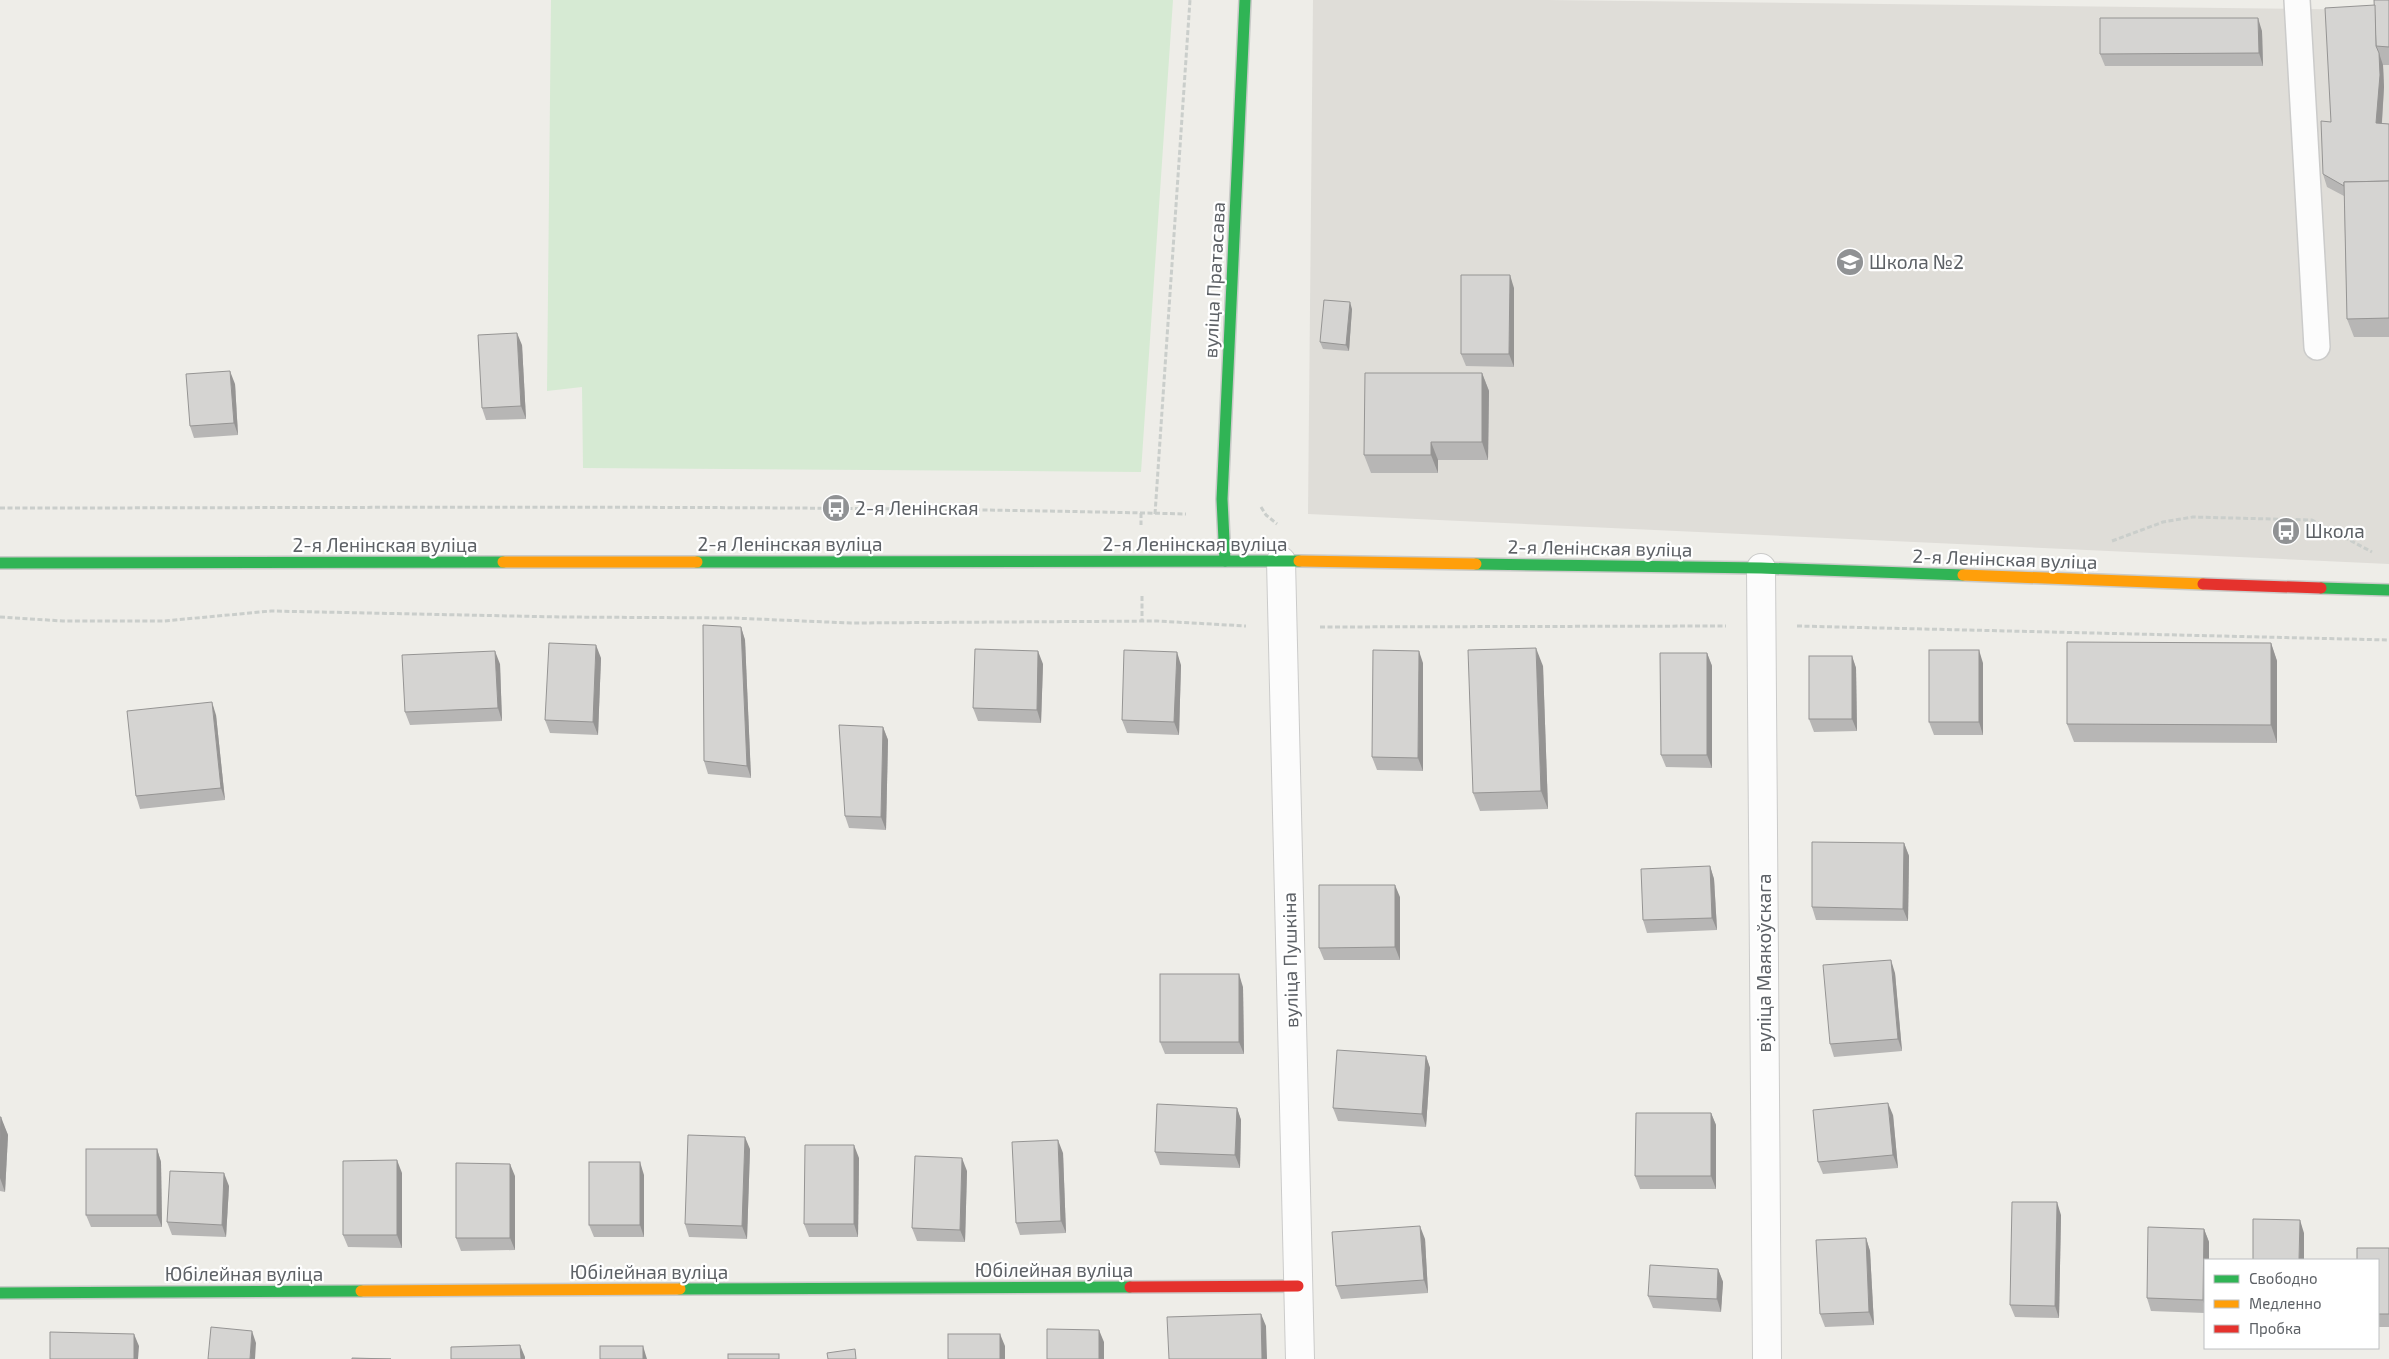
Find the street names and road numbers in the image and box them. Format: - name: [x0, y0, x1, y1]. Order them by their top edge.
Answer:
- street label: вуліца Пратасава: [1198, 201, 1230, 359]
- street label: 2-я Ленінская вуліца: [698, 532, 882, 556]
- street label: 2-я Ленінская вуліца: [1103, 532, 1287, 556]
- street label: 2-я Ленінская вуліца: [293, 533, 477, 557]
- street label: 2-я Ленінская вуліца: [1507, 534, 1693, 562]
- street label: 2-я Ленінская вуліца: [1912, 544, 2098, 574]
- street label: вуліца Маякоўскага: [1752, 874, 1776, 1052]
- street label: вуліца Пушкіна: [1277, 892, 1303, 1028]
- street label: Юбілейная вуліца: [975, 1258, 1133, 1282]
- street label: Юбілейная вуліца: [570, 1260, 728, 1284]
- street label: Юбілейная вуліца: [165, 1262, 323, 1286]

